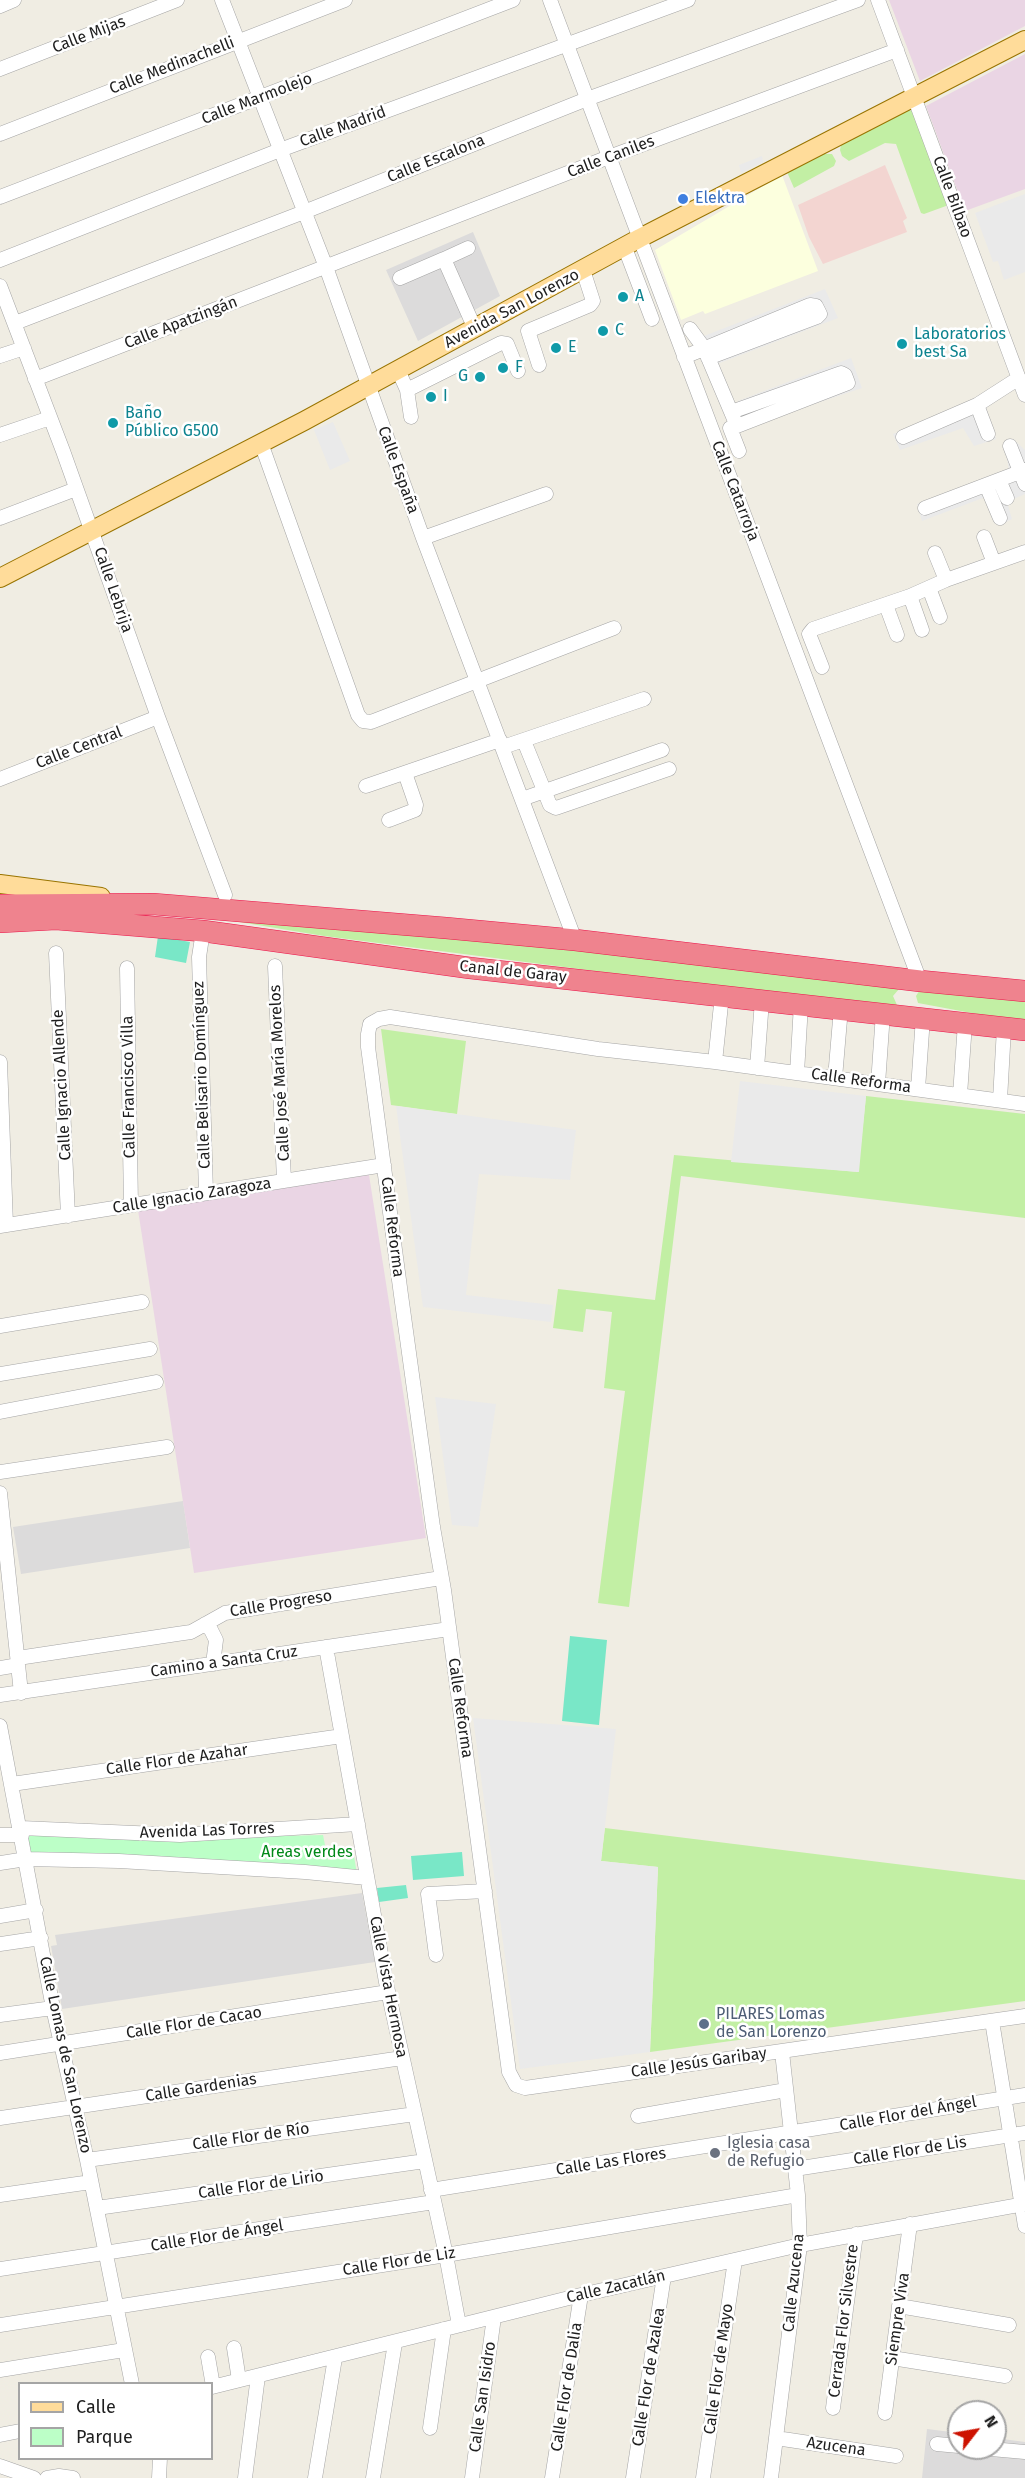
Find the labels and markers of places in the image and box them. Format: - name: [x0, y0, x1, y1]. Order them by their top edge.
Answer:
- place label: Elektra: [695, 189, 745, 209]
- marker: Elektra: [676, 192, 690, 206]
- place label: A: [635, 287, 644, 307]
- marker: A: [616, 290, 630, 304]
- place label: C: [615, 321, 624, 341]
- marker: C: [596, 324, 610, 338]
- place label: Laboratorios best Sa: [914, 325, 1006, 363]
- marker: Laboratorios best Sa: [895, 337, 909, 351]
- place label: E: [568, 338, 577, 358]
- marker: E: [549, 341, 563, 355]
- place label: F: [515, 358, 523, 378]
- marker: F: [496, 361, 510, 375]
- place label: G: [458, 367, 468, 387]
- marker: G: [473, 370, 487, 384]
- place label: I: [443, 387, 448, 407]
- marker: I: [424, 390, 438, 404]
- place label: Baño Público G500: [125, 404, 219, 442]
- marker: Baño Público G500: [106, 416, 120, 430]
- place label: PILARES Lomas de San Lorenzo: [716, 2005, 826, 2043]
- marker: PILARES Lomas de San Lorenzo: [697, 2017, 711, 2031]
- place label: Iglesia casa de Refugio: [727, 2134, 810, 2172]
- marker: Iglesia casa de Refugio: [708, 2146, 722, 2160]

